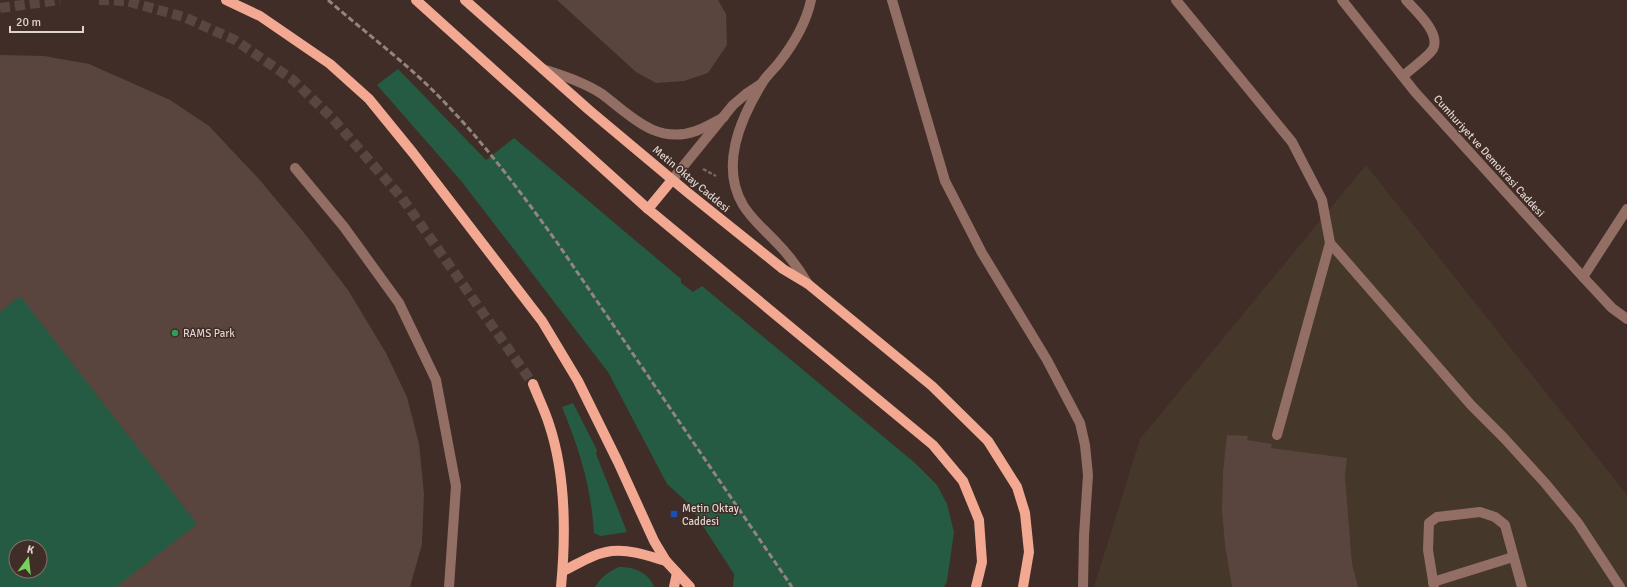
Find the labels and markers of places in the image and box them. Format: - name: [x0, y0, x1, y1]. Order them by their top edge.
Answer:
- place label: RAMS Park: [183, 327, 235, 340]
- marker: RAMS Park: [170, 328, 180, 338]
- place label: Metin Oktay Caddesi: [682, 502, 740, 528]
- marker: Metin Oktay Caddesi: [669, 509, 679, 519]

